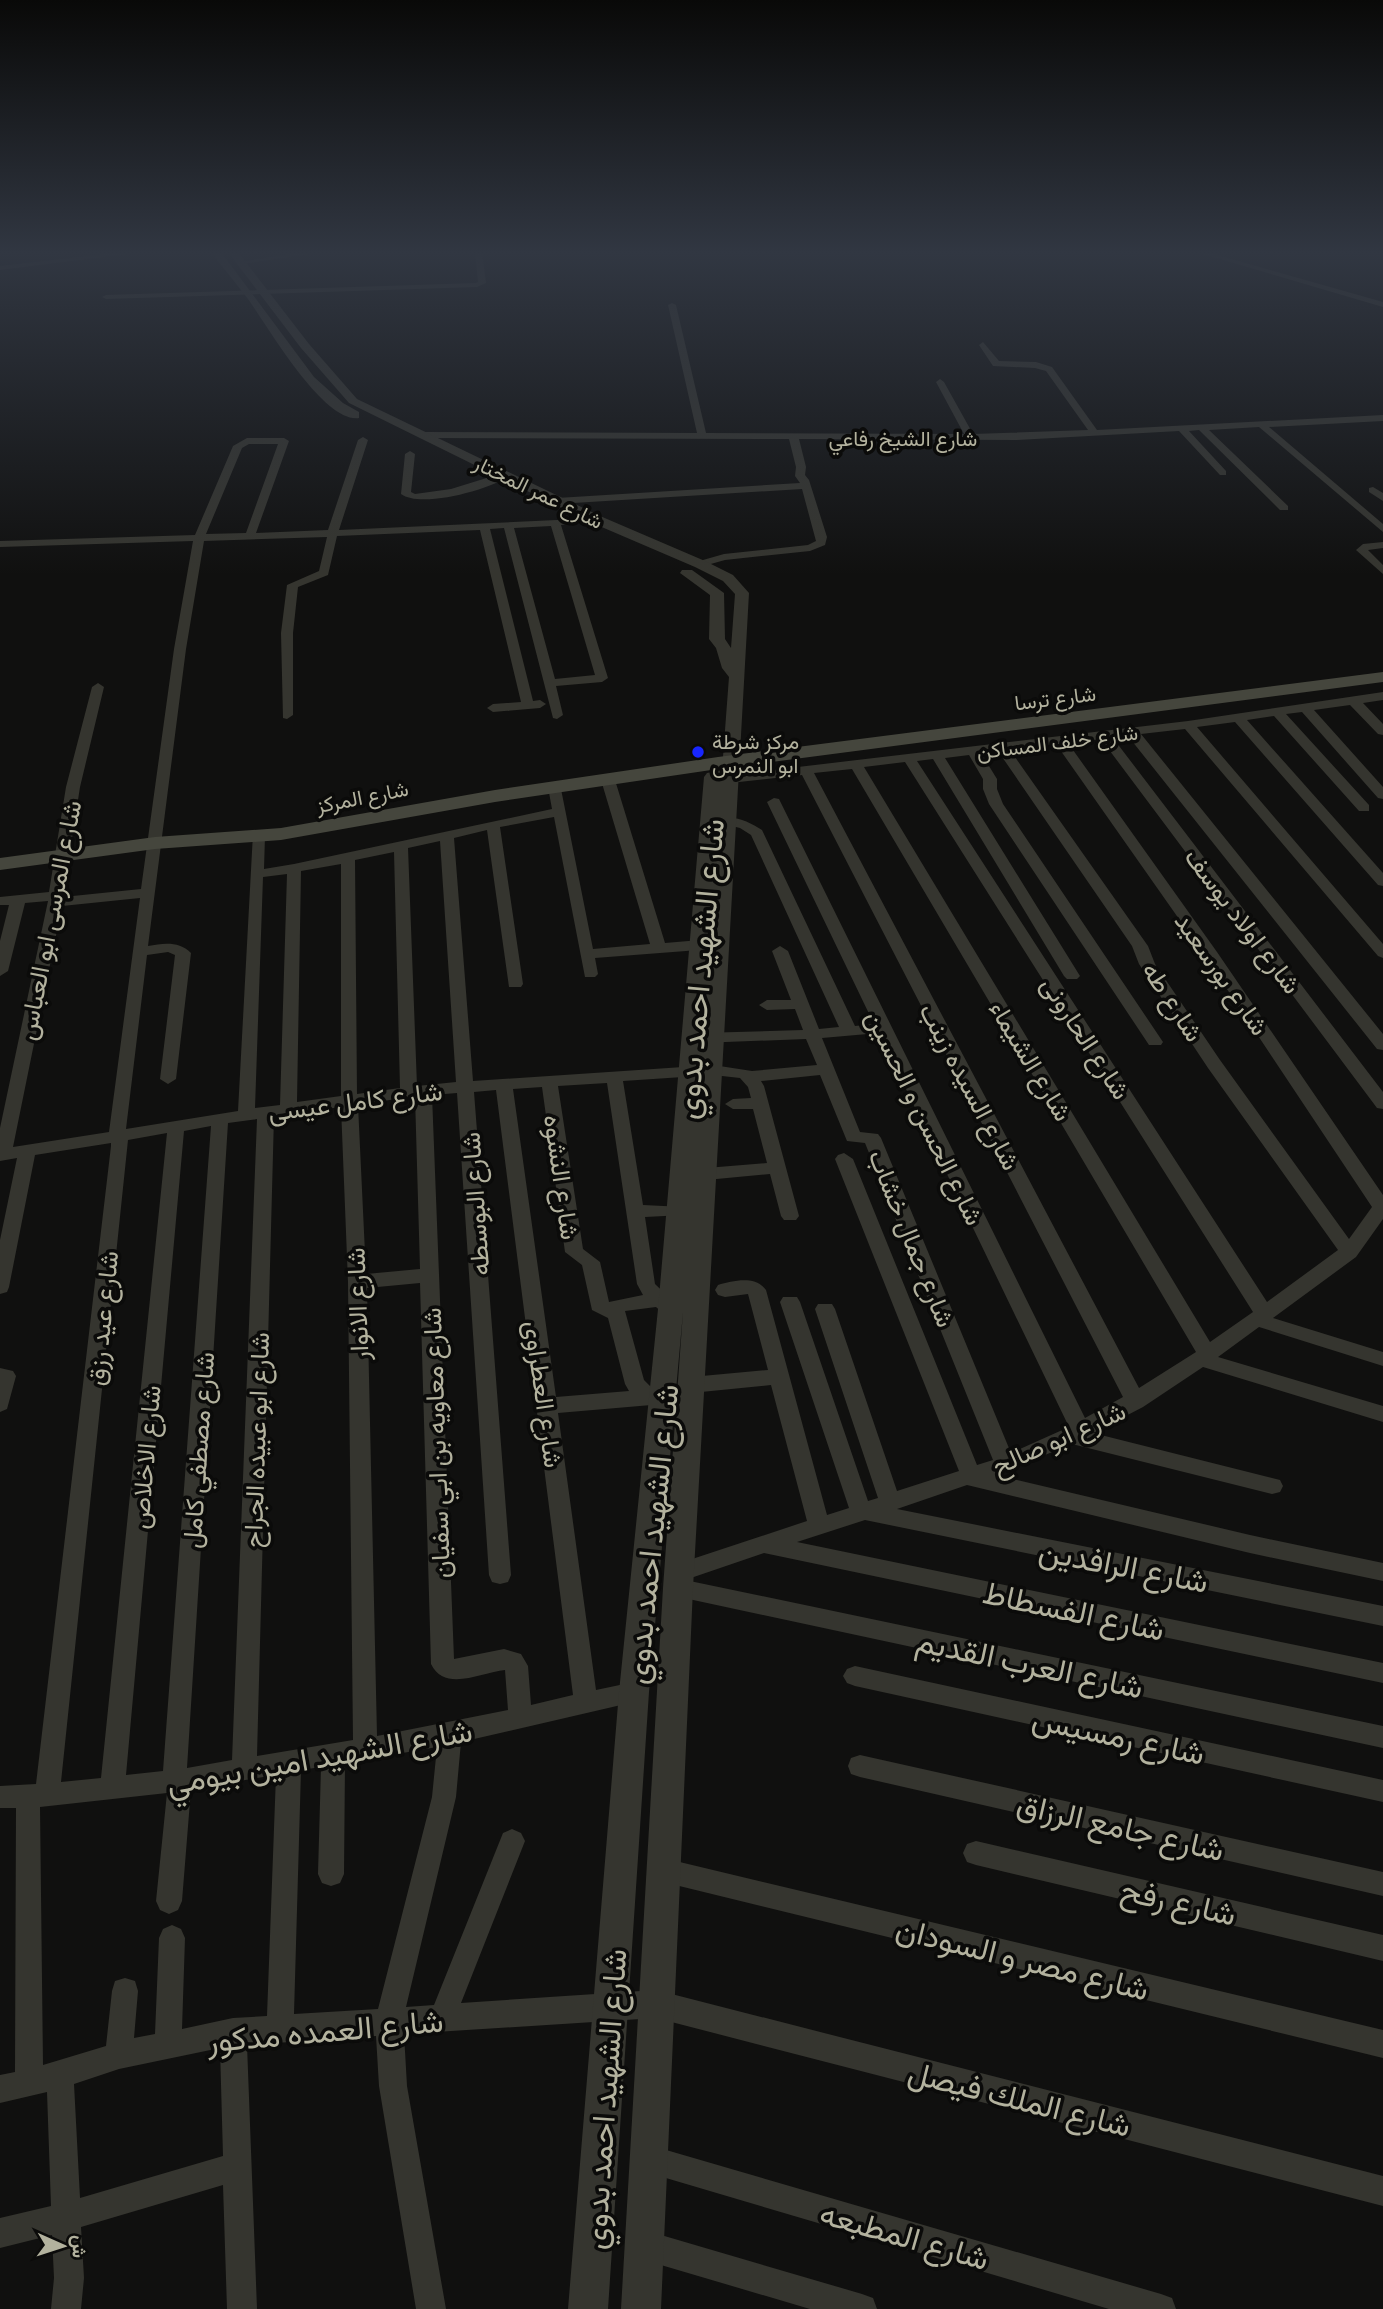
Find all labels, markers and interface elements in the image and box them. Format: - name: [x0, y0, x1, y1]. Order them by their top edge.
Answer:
- street label: شارع الشيخ رفاعي: [829, 425, 977, 456]
- street label: شارع عمر المختار: [468, 448, 608, 536]
- street label: شارع ترسا: [1013, 680, 1098, 717]
- street label: شارع خلف المساكن: [975, 719, 1140, 766]
- place label: مركز شرطة ابو النمرس: [712, 728, 799, 779]
- marker: مركز شرطة ابو النمرس: [690, 744, 706, 760]
- street label: شارع المركز: [313, 775, 411, 820]
- street label: شارع المرسى ابو العباس: [10, 797, 90, 1043]
- street label: شارع الشهيد احمد بدوي: [666, 817, 739, 1122]
- street label: شارع اولاد يوسف: [1176, 841, 1309, 1001]
- street label: شارع بورسعيد: [1166, 906, 1277, 1043]
- street label: شارع طه: [1134, 955, 1211, 1049]
- street label: شارع الحارونى: [1032, 970, 1138, 1107]
- street label: شارع الشيماء: [980, 994, 1080, 1128]
- street label: شارع السيده زينب: [910, 997, 1028, 1177]
- street label: شارع الحسن و الحسين: [857, 1004, 992, 1231]
- street label: شارع كامل عيسى: [266, 1074, 444, 1130]
- street label: شارع النشوه: [535, 1112, 587, 1242]
- street label: شارع البوسطه: [454, 1131, 498, 1277]
- street label: شارع جمال خشاب: [860, 1145, 963, 1333]
- street label: شارع الانوار: [339, 1247, 377, 1362]
- street label: شارع عيد رزق: [79, 1249, 127, 1387]
- street label: شارع معاويه بن ابي سفيان: [415, 1307, 462, 1579]
- street label: شارع العطراوى: [515, 1318, 571, 1470]
- street label: شارع ابو عبيده الجراح: [236, 1332, 278, 1549]
- street label: شارع مصطفي كامل: [175, 1351, 226, 1550]
- street label: شارع الشهيد احمد بدوي: [615, 1382, 694, 1687]
- street label: شارع الاخلاص: [122, 1384, 170, 1531]
- street label: شارع ابو صالح: [986, 1394, 1131, 1484]
- street label: شارع الرافدين: [1035, 1529, 1212, 1604]
- street label: شارع الفسطاط: [979, 1571, 1168, 1652]
- street label: شارع العرب القديم: [912, 1619, 1147, 1710]
- street label: شارع رمسيس: [1028, 1697, 1209, 1776]
- street label: شارع الشهيد امين بيومي: [163, 1709, 476, 1809]
- street label: شارع جامع الرزاق: [1013, 1783, 1228, 1872]
- street label: شارع رفح: [1117, 1868, 1240, 1937]
- street label: شارع مصر و السودان: [891, 1907, 1153, 2012]
- street label: شارع الشهيد احمد بدوي: [574, 1947, 641, 2251]
- street label: شارع العمده مدكور: [204, 2000, 445, 2063]
- street label: شارع الملك فيصل: [904, 2051, 1135, 2148]
- street label: شارع المطبعه: [815, 2192, 994, 2281]
- north arrow: [28, 2211, 98, 2281]
- text: ش: [67, 2235, 93, 2259]

